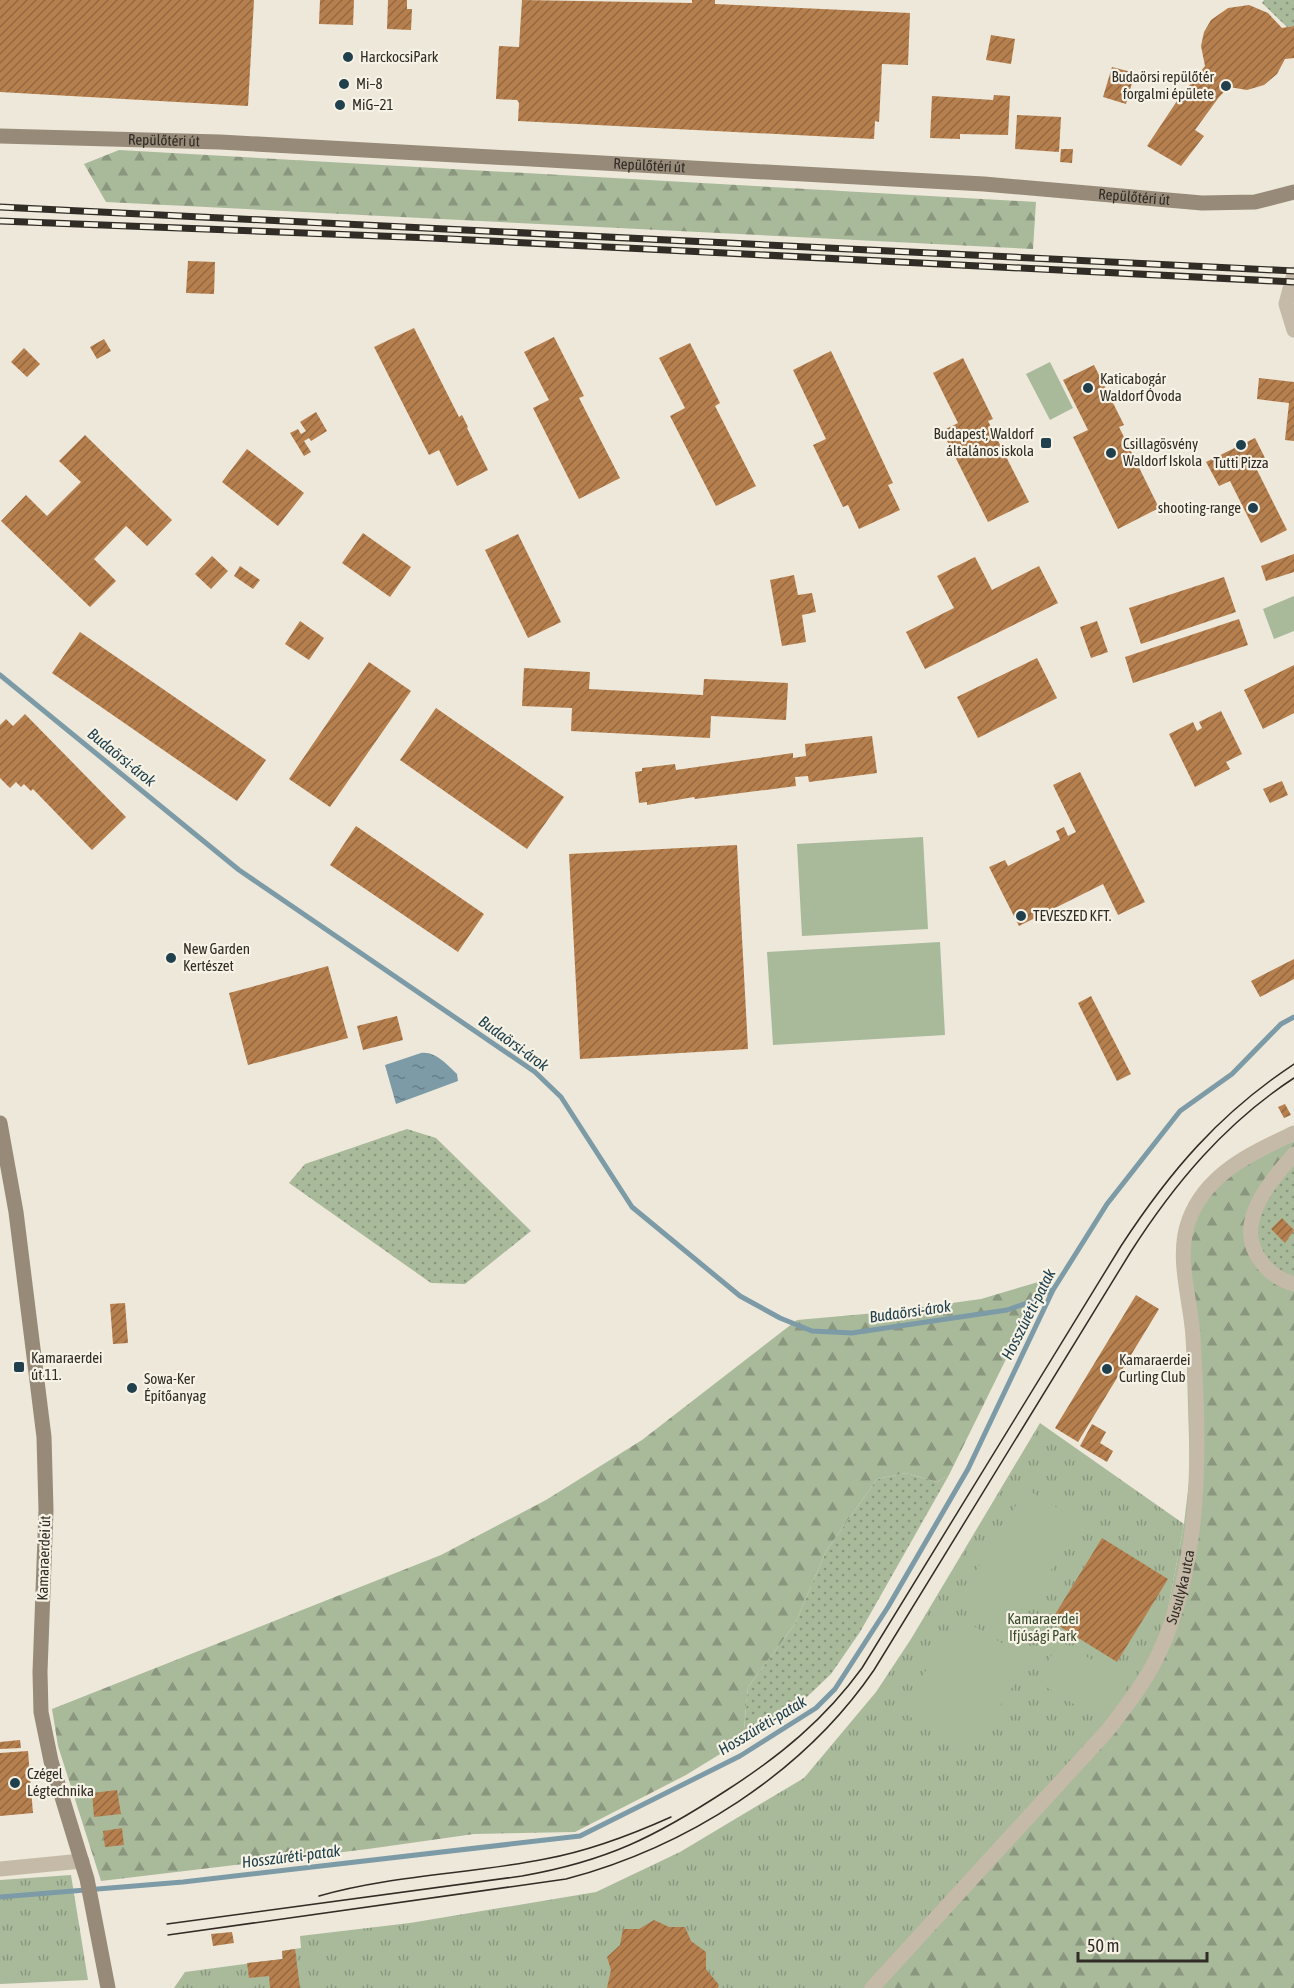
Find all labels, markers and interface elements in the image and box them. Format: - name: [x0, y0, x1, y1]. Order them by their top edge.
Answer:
- place label: HarckocsiPark: [360, 48, 439, 65]
- marker: HarckocsiPark: [341, 50, 355, 64]
- place label: Budaörsi repülőtér forgalmi épülete: [1111, 68, 1215, 102]
- place label: Mi–8: [356, 75, 383, 92]
- marker: Mi–8: [337, 77, 351, 91]
- marker: Budaörsi repülőtér forgalmi épülete: [1219, 79, 1233, 93]
- place label: MiG–21: [352, 96, 394, 113]
- marker: MiG–21: [333, 98, 347, 112]
- street label: Repülőtéri út: [128, 130, 200, 149]
- street label: Repülőtéri út: [613, 155, 686, 176]
- street label: Repülőtéri út: [1098, 185, 1171, 208]
- place label: Katicabogár Waldorf Óvoda: [1100, 370, 1182, 404]
- marker: Katicabogár Waldorf Óvoda: [1081, 381, 1095, 395]
- place label: Budapest, Waldorf általános iskola: [933, 425, 1034, 459]
- place label: Csillagösvény Waldorf Iskola: [1123, 435, 1202, 469]
- marker: Budapest, Waldorf általános iskola: [1039, 436, 1053, 450]
- marker: Tutti Pizza: [1234, 438, 1248, 452]
- marker: Csillagösvény Waldorf Iskola: [1104, 446, 1118, 460]
- place label: Tutti Pizza: [1213, 454, 1269, 471]
- place label: shooting-range: [1158, 499, 1241, 516]
- marker: shooting-range: [1246, 501, 1260, 515]
- water label: Budaörsi-árok: [84, 724, 160, 790]
- place label: TEVESZED KFT.: [1033, 907, 1112, 924]
- marker: TEVESZED KFT.: [1014, 909, 1028, 923]
- place label: New Garden Kertészet: [183, 940, 250, 974]
- marker: New Garden Kertészet: [164, 951, 178, 965]
- water label: Budaörsi-árok: [475, 1012, 553, 1075]
- water label: Hosszúréti-patak: [997, 1265, 1060, 1363]
- water label: Budaörsi-árok: [868, 1296, 953, 1326]
- place label: Kamaraerdei út 11.: [31, 1349, 103, 1383]
- place label: Kamaraerdei Curling Club: [1119, 1351, 1191, 1385]
- marker: Kamaraerdei út 11.: [12, 1360, 26, 1374]
- marker: Kamaraerdei Curling Club: [1100, 1362, 1114, 1376]
- place label: Sowa-Ker Építőanyag: [144, 1370, 206, 1404]
- marker: Sowa-Ker Építőanyag: [125, 1381, 139, 1395]
- street label: Kamaraerdei út: [34, 1515, 53, 1601]
- street label: Susulyka utca: [1163, 1549, 1197, 1626]
- park label: Kamaraerdei Ifjúsági Park: [1007, 1610, 1079, 1644]
- water label: Hosszúréti-patak: [715, 1691, 811, 1759]
- place label: Czégel Légtechnika: [27, 1765, 94, 1799]
- marker: Czégel Légtechnika: [8, 1776, 22, 1790]
- water label: Hosszúréti-patak: [241, 1841, 342, 1872]
- scale bar: [1078, 1925, 1207, 1963]
- text: 50 m: [1087, 1935, 1119, 1956]

